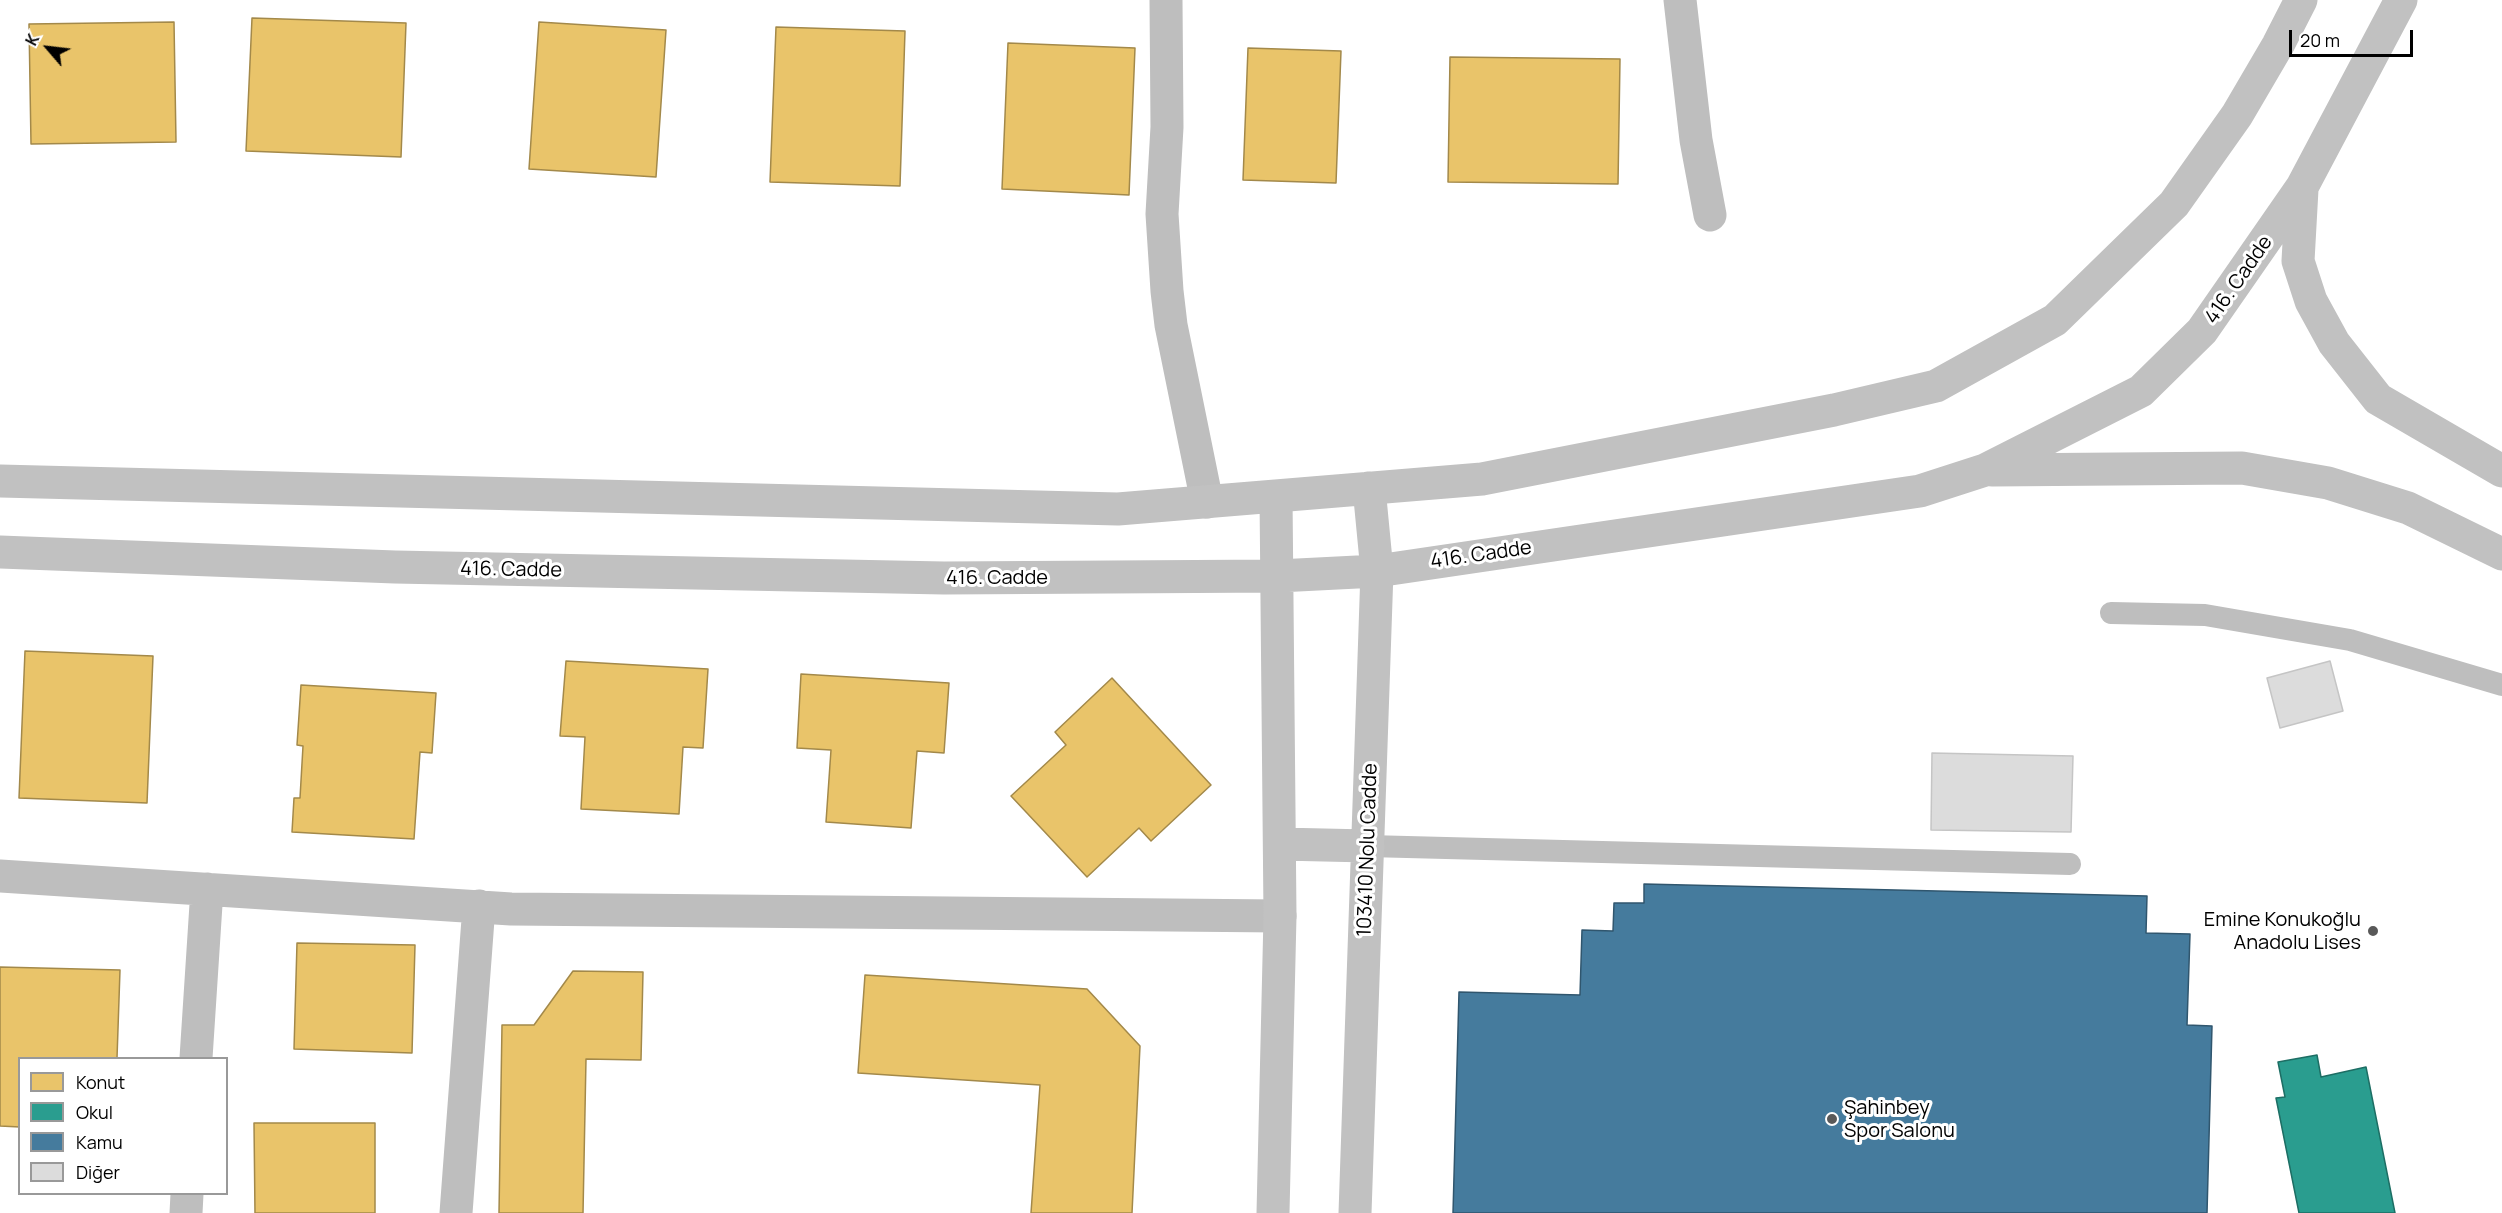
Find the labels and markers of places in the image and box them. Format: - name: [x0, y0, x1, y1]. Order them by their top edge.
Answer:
- place label: Emine Konukoğlu Anadolu Lises: [2204, 908, 2361, 955]
- marker: Emine Konukoğlu Anadolu Lises: [2366, 924, 2380, 938]
- place label: Şahinbey Spor Salonu: [1844, 1096, 1955, 1143]
- marker: Şahinbey Spor Salonu: [1825, 1112, 1839, 1126]

